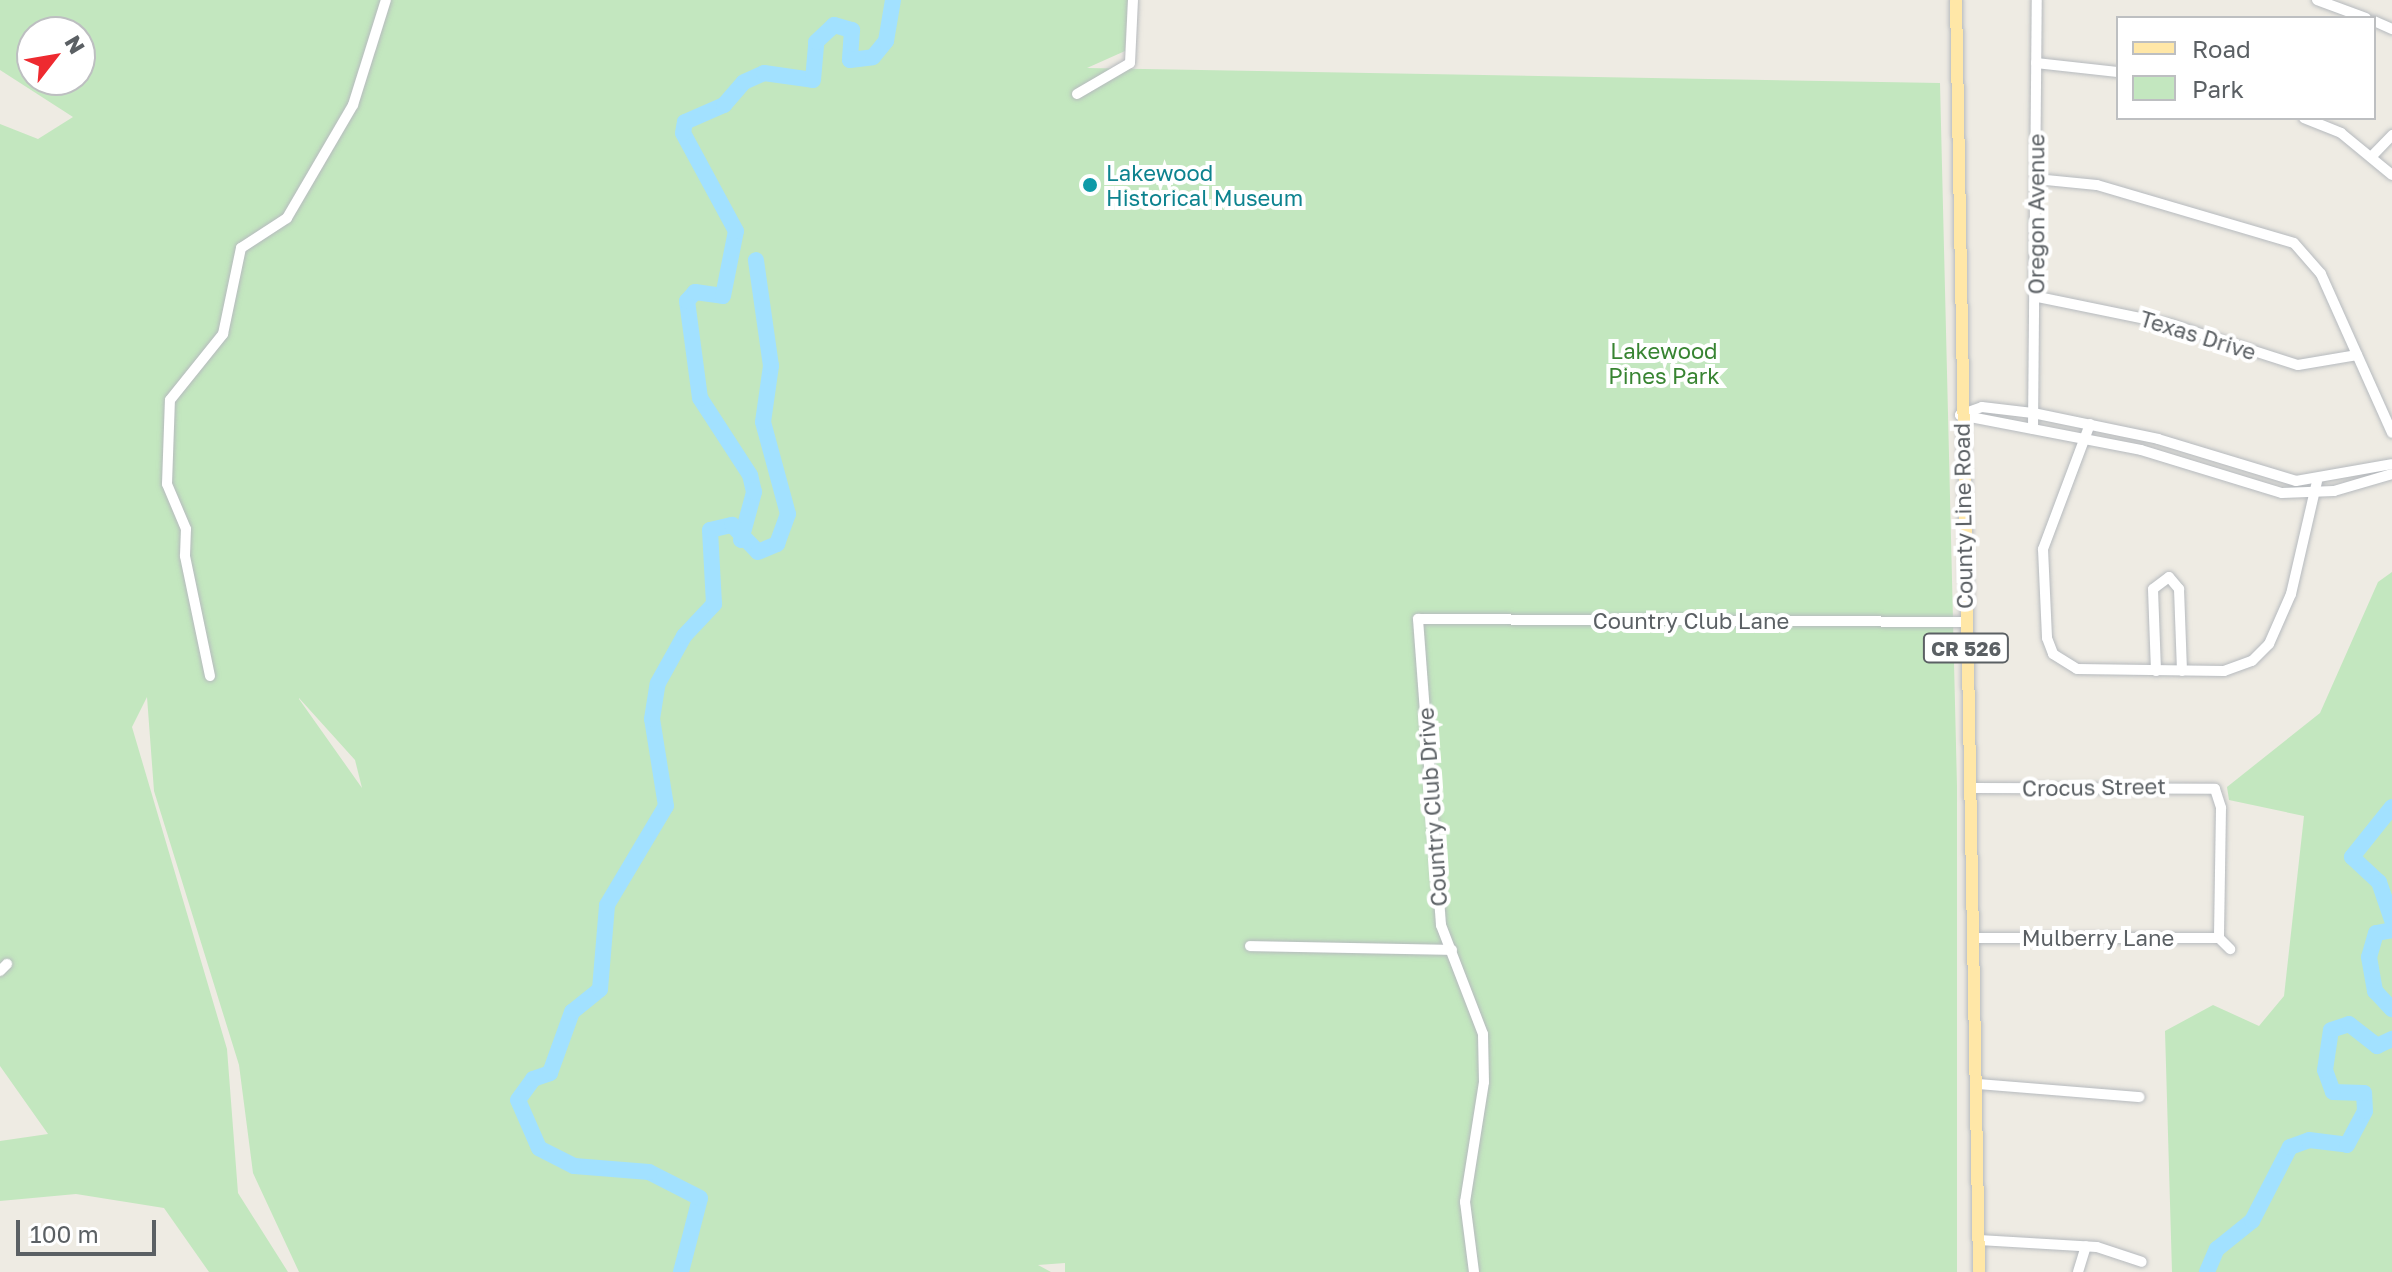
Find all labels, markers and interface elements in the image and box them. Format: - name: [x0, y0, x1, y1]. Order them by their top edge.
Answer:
- north arrow: [16, 16, 96, 96]
- legend: [2116, 16, 2376, 120]
- text: N: [59, 30, 91, 59]
- text: Road: [2192, 34, 2251, 63]
- text: Park: [2192, 74, 2244, 103]
- street label: Oregon Avenue: [2023, 134, 2049, 294]
- place label: Lakewood Historical Museum: [1106, 159, 1303, 210]
- marker: Lakewood Historical Museum: [1081, 176, 1099, 194]
- street label: Texas Drive: [2137, 305, 2259, 365]
- park label: Lakewood Pines Park: [1608, 337, 1720, 388]
- street label: County Line Road: [1948, 423, 1978, 609]
- street label: Country Club Lane: [1593, 608, 1789, 634]
- road number: CR 526: [1922, 632, 2010, 664]
- street label: Country Club Drive: [1412, 707, 1452, 907]
- street label: Crocus Street: [2022, 773, 2166, 801]
- street label: Mulberry Lane: [2022, 925, 2174, 951]
- scale bar: [20, 1204, 160, 1254]
- text: 100 m: [30, 1219, 99, 1248]

